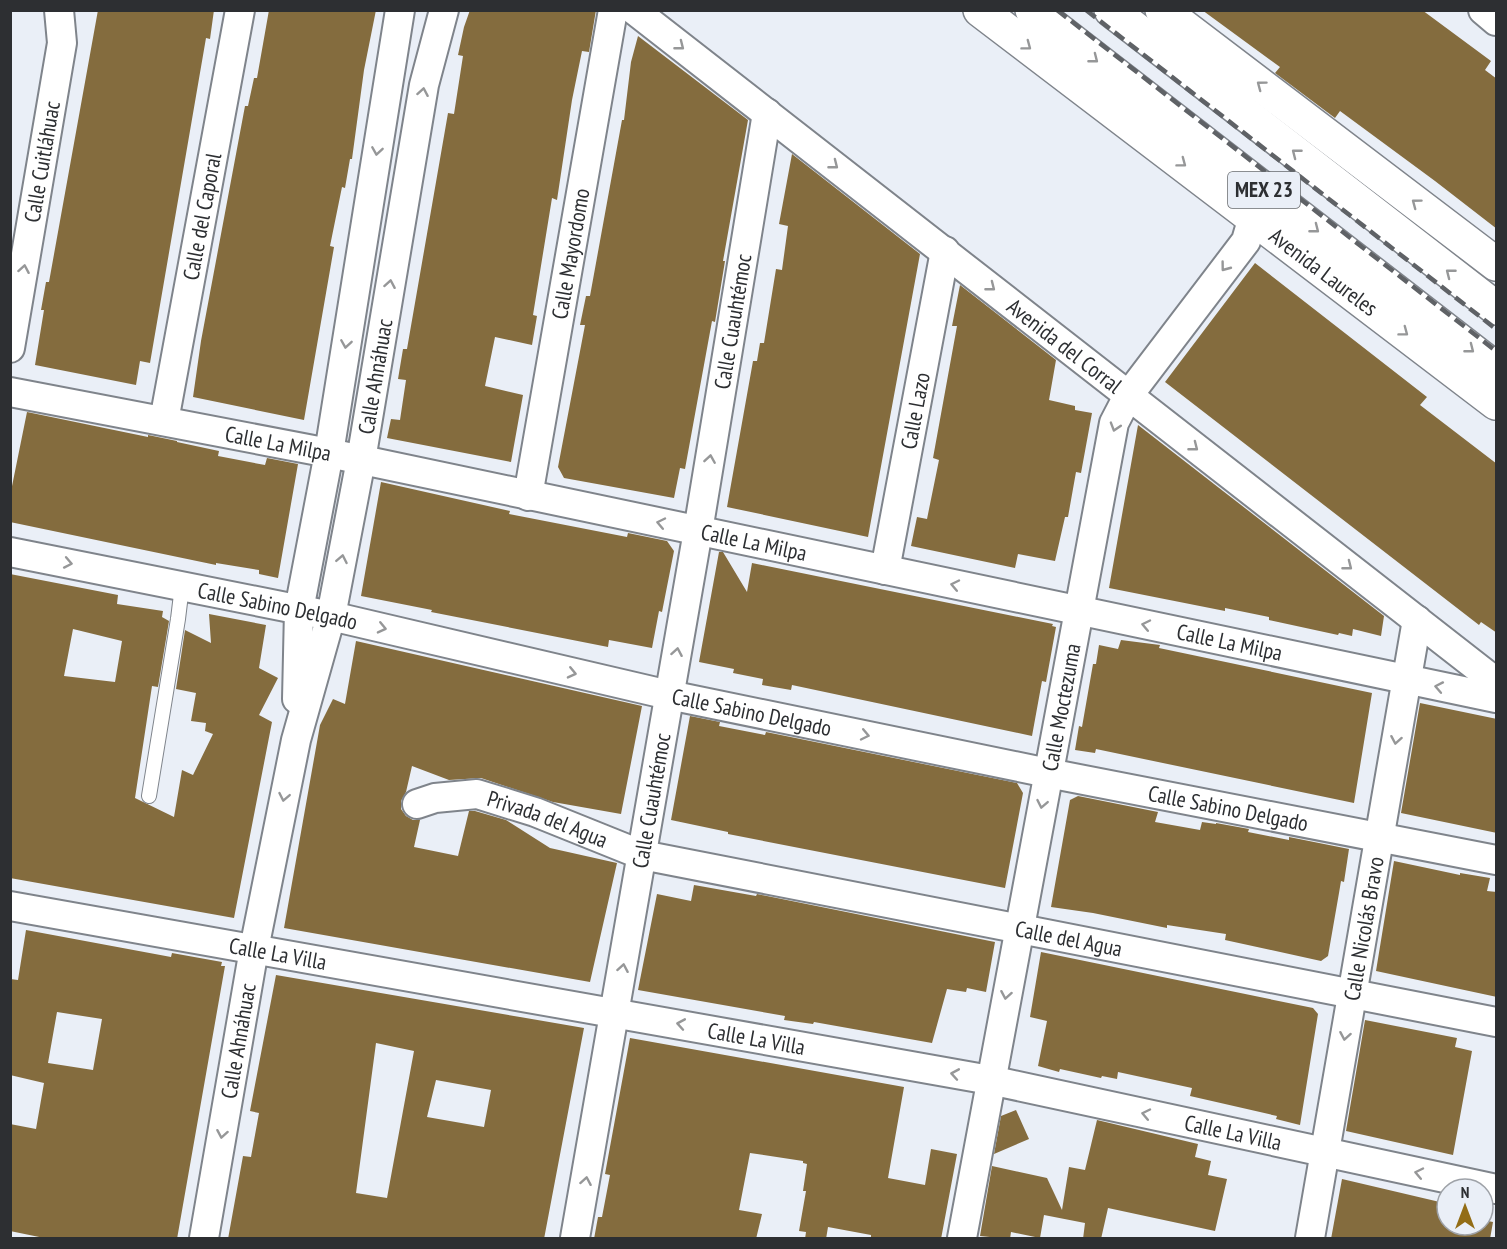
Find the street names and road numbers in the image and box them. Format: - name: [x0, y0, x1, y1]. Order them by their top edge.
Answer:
- street label: Calle Cuitláhuac: [18, 99, 66, 225]
- street label: Calle del Caporal: [176, 150, 227, 282]
- road number: MEX 23: [1228, 172, 1300, 208]
- street label: Calle Mayordomo: [545, 186, 596, 321]
- street label: Avenida Laureles: [1264, 222, 1383, 322]
- street label: Calle Cuauhtémoc: [708, 252, 758, 391]
- street label: Avenida del Corral: [1001, 292, 1128, 400]
- street label: Calle Ahnáhuac: [352, 316, 399, 436]
- street label: Calle Lazo: [894, 370, 936, 451]
- street label: Calle La Milpa: [223, 419, 333, 467]
- street label: Calle La Milpa: [699, 517, 809, 567]
- street label: Calle Sabino Delgado: [195, 576, 360, 636]
- street label: Calle La Milpa: [1174, 617, 1285, 667]
- street label: Calle Moctezuma: [1035, 641, 1087, 773]
- street label: Calle Sabino Delgado: [670, 682, 834, 742]
- street label: Calle Cuauhtémoc: [626, 731, 677, 870]
- street label: Calle Sabino Delgado: [1146, 779, 1311, 837]
- street label: Privada del Agua: [484, 784, 612, 854]
- street label: Calle Nicolás Bravo: [1337, 854, 1390, 1003]
- street label: Calle del Agua: [1013, 914, 1125, 963]
- street label: Calle La Villa: [227, 931, 329, 976]
- street label: Calle Ahnáhuac: [214, 981, 262, 1101]
- street label: Calle La Villa: [705, 1016, 807, 1061]
- street label: Calle La Villa: [1182, 1108, 1284, 1156]

